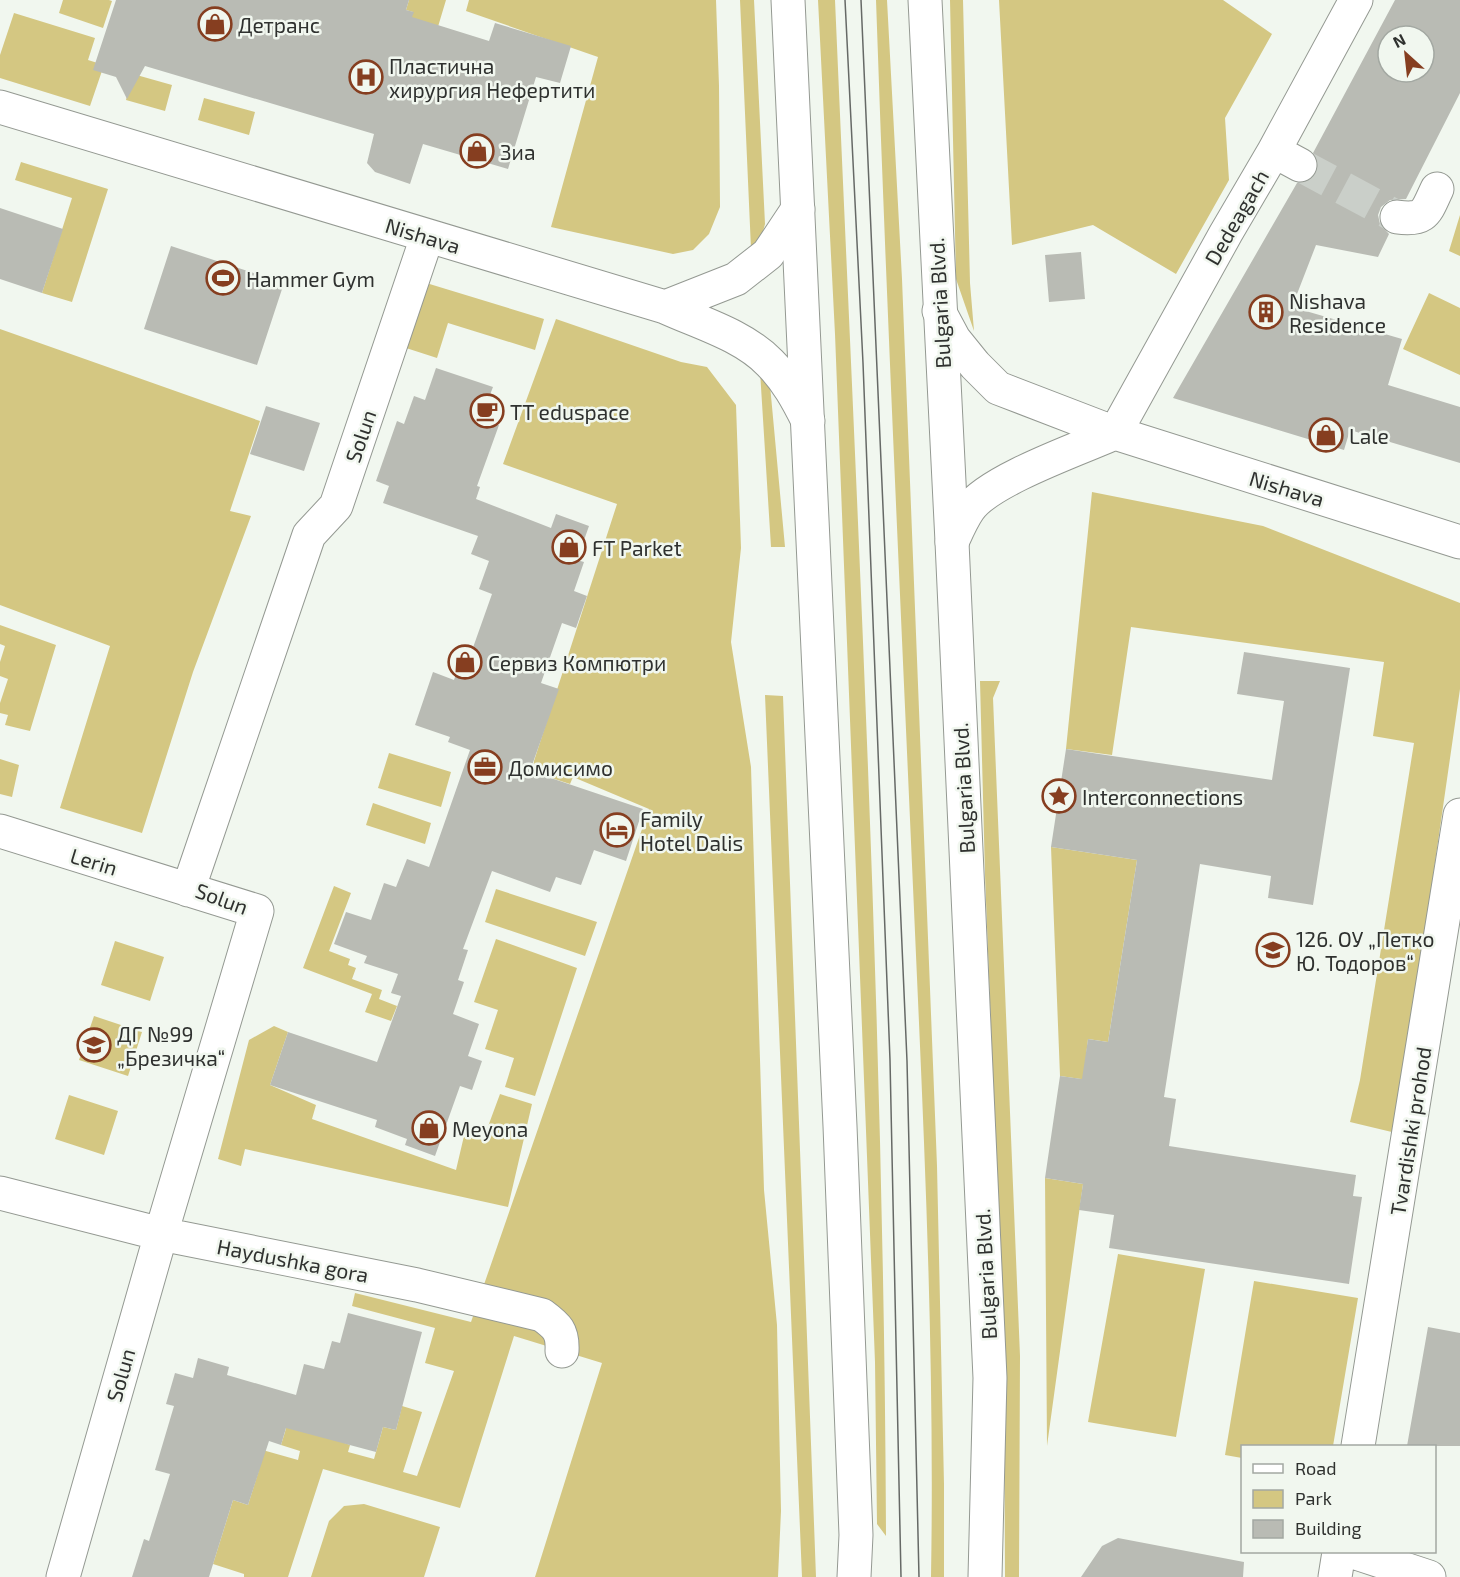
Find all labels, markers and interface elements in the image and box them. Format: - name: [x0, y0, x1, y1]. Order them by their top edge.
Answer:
- shop icon: Детранс: [197, 6, 233, 42]
- place label: Детранс: [238, 12, 320, 37]
- north arrow: [1376, 24, 1436, 84]
- text: N: [1389, 29, 1408, 51]
- place label: Пластична хирургия Нефертити: [389, 53, 595, 103]
- hospital icon: Пластична хирургия Нефертити: [348, 59, 384, 95]
- shop icon: Зиа: [459, 133, 495, 169]
- place label: Зиа: [500, 139, 535, 164]
- street label: Dedeagach: [1199, 165, 1273, 269]
- street label: Nishava: [383, 212, 463, 258]
- street label: Bulgaria Blvd.: [923, 237, 955, 369]
- sports icon: Hammer Gym: [205, 260, 241, 296]
- place label: Hammer Gym: [246, 266, 375, 291]
- place label: Nishava Residence: [1289, 288, 1386, 337]
- building icon: Nishava Residence: [1248, 294, 1284, 330]
- cafe icon: TT eduspace: [469, 393, 505, 429]
- place label: TT eduspace: [510, 399, 630, 424]
- street label: Solun: [339, 406, 381, 466]
- shop icon: Lale: [1308, 417, 1344, 453]
- place label: Lale: [1349, 423, 1389, 448]
- street label: Nishava: [1247, 465, 1327, 511]
- shop icon: FT Parket: [551, 529, 587, 565]
- place label: FT Parket: [592, 535, 682, 560]
- shop icon: Сервиз Компютри: [447, 644, 483, 680]
- place label: Сервиз Компютри: [488, 650, 666, 675]
- street label: Bulgaria Blvd.: [947, 722, 979, 854]
- office icon: Домисимо: [467, 749, 503, 785]
- place label: Домисимо: [508, 755, 613, 780]
- place icon: Interconnections: [1041, 778, 1077, 814]
- place label: Interconnections: [1082, 784, 1243, 809]
- place label: Family Hotel Dalis: [640, 806, 743, 855]
- hotel icon: Family Hotel Dalis: [599, 812, 635, 848]
- street label: Lerin: [67, 842, 121, 880]
- street label: Solun: [192, 877, 252, 919]
- place label: 126. ОУ „Петко Ю. Тодоров“: [1296, 926, 1435, 975]
- school or university icon: 126. ОУ „Петко Ю. Тодоров“: [1255, 932, 1291, 968]
- place label: ДГ №99 „Брезичка“: [117, 1021, 225, 1070]
- school or university icon: ДГ №99 „Брезичка“: [76, 1027, 112, 1063]
- street label: Tvardishki prohod: [1384, 1045, 1436, 1217]
- shop icon: Meyona: [411, 1110, 447, 1146]
- place label: Meyona: [452, 1116, 528, 1141]
- street label: Bulgaria Blvd.: [969, 1208, 1001, 1340]
- street label: Haydushka gora: [215, 1233, 371, 1287]
- street label: Solun: [101, 1346, 139, 1404]
- legend: [1241, 1445, 1436, 1553]
- text: Road: [1295, 1457, 1336, 1479]
- text: Park: [1295, 1487, 1332, 1509]
- text: Building: [1295, 1517, 1362, 1539]

